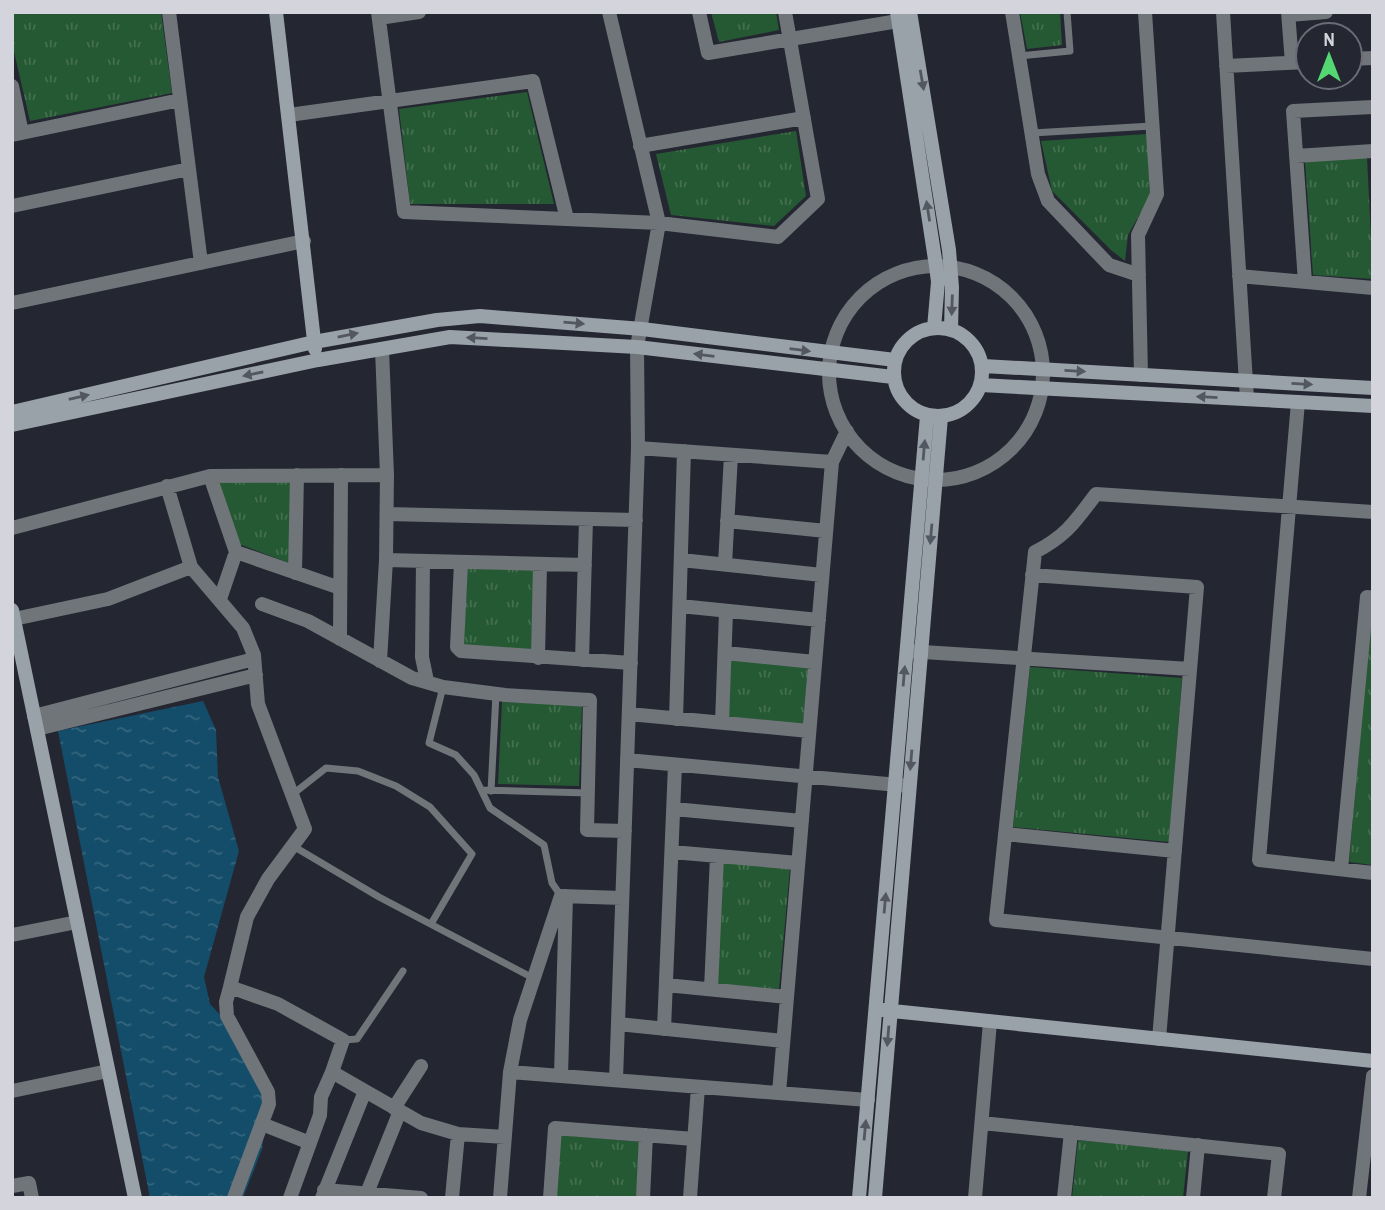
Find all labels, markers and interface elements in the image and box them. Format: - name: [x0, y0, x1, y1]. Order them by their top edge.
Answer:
- north arrow: [1294, 21, 1364, 91]
- text: N: [1323, 26, 1335, 52]
- one-way arrow: [917, 69, 928, 91]
- one-way arrow: [922, 200, 933, 222]
- one-way arrow: [946, 294, 957, 316]
- one-way arrow: [563, 318, 585, 329]
- one-way arrow: [337, 330, 359, 341]
- one-way arrow: [466, 333, 488, 344]
- one-way arrow: [789, 344, 811, 355]
- one-way arrow: [693, 349, 715, 360]
- one-way arrow: [1064, 366, 1086, 377]
- one-way arrow: [242, 369, 264, 380]
- one-way arrow: [1292, 379, 1314, 390]
- one-way arrow: [68, 391, 90, 402]
- one-way arrow: [1196, 392, 1218, 403]
- one-way arrow: [919, 439, 930, 461]
- one-way arrow: [925, 523, 936, 545]
- one-way arrow: [899, 665, 910, 687]
- one-way arrow: [905, 750, 916, 772]
- one-way arrow: [880, 892, 891, 914]
- one-way arrow: [882, 1025, 893, 1047]
- one-way arrow: [860, 1119, 871, 1141]

